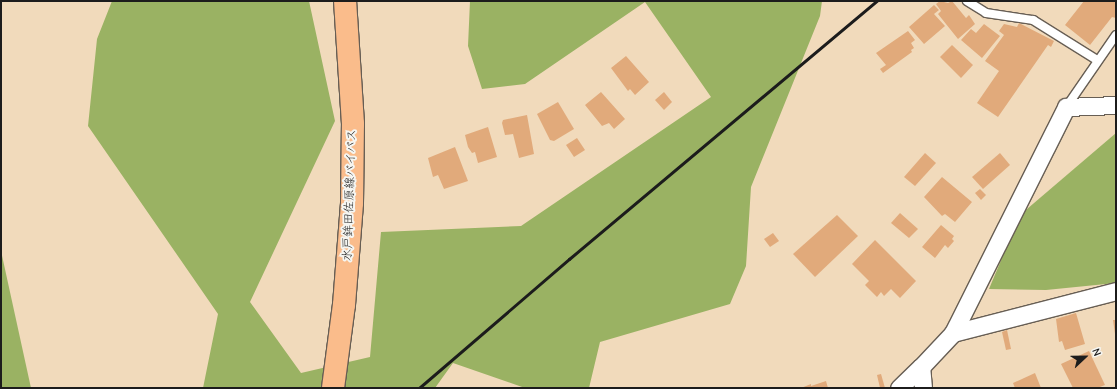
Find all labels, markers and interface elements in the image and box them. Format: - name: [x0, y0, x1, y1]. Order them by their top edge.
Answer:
- street label: 水戸鉾田佐原線バイパス: [341, 129, 359, 261]
- north arrow: [1065, 337, 1105, 377]
- text: N: [1089, 347, 1104, 358]

